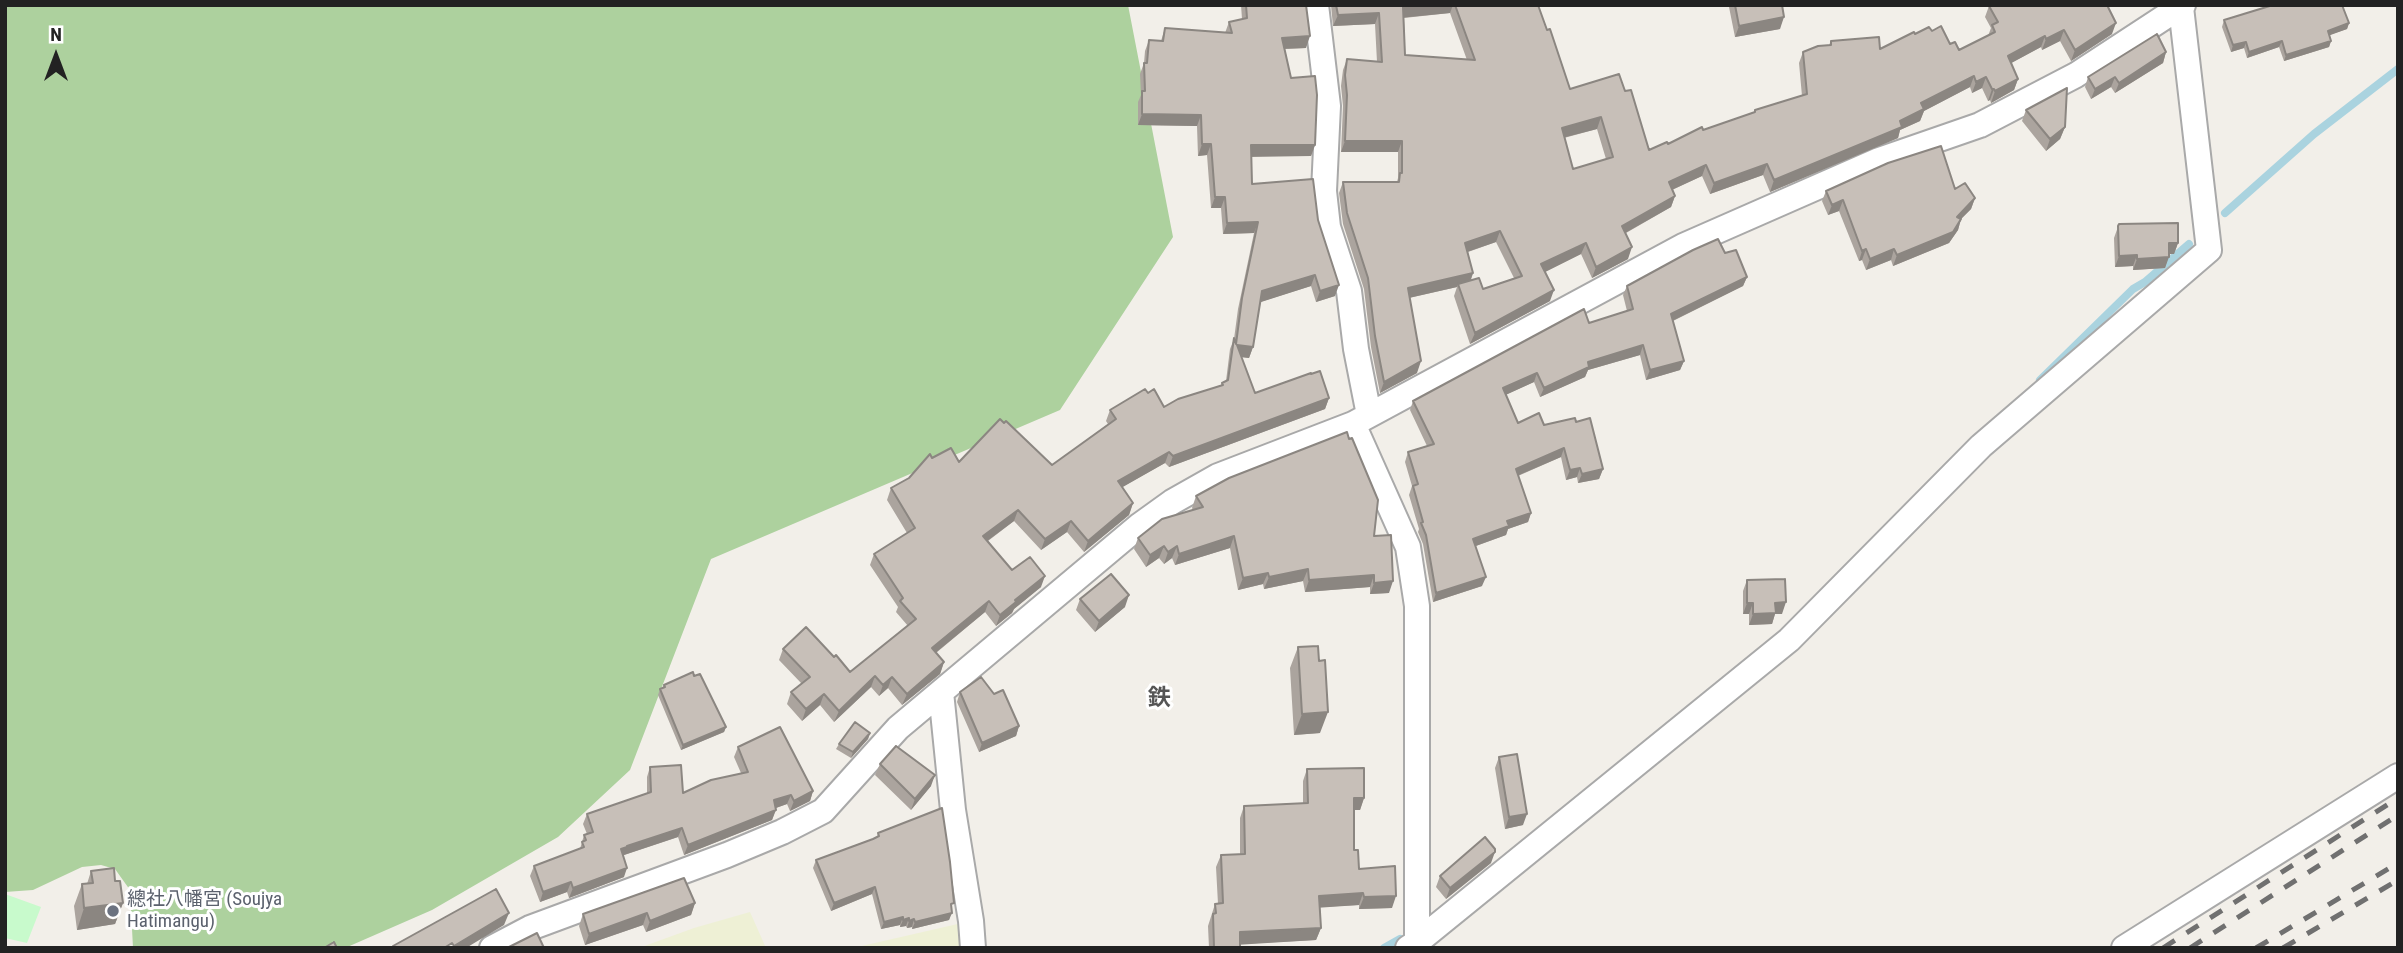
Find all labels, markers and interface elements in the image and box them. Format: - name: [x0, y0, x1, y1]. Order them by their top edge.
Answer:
- north arrow: [21, 21, 91, 91]
- text: N: [50, 23, 62, 46]
- district label: 鉄: [1148, 685, 1170, 713]
- place label: 總社八幡宮 (Soujya Hatimangu): [127, 889, 282, 933]
- marker: 總社八幡宮 (Soujya Hatimangu): [105, 903, 121, 919]

